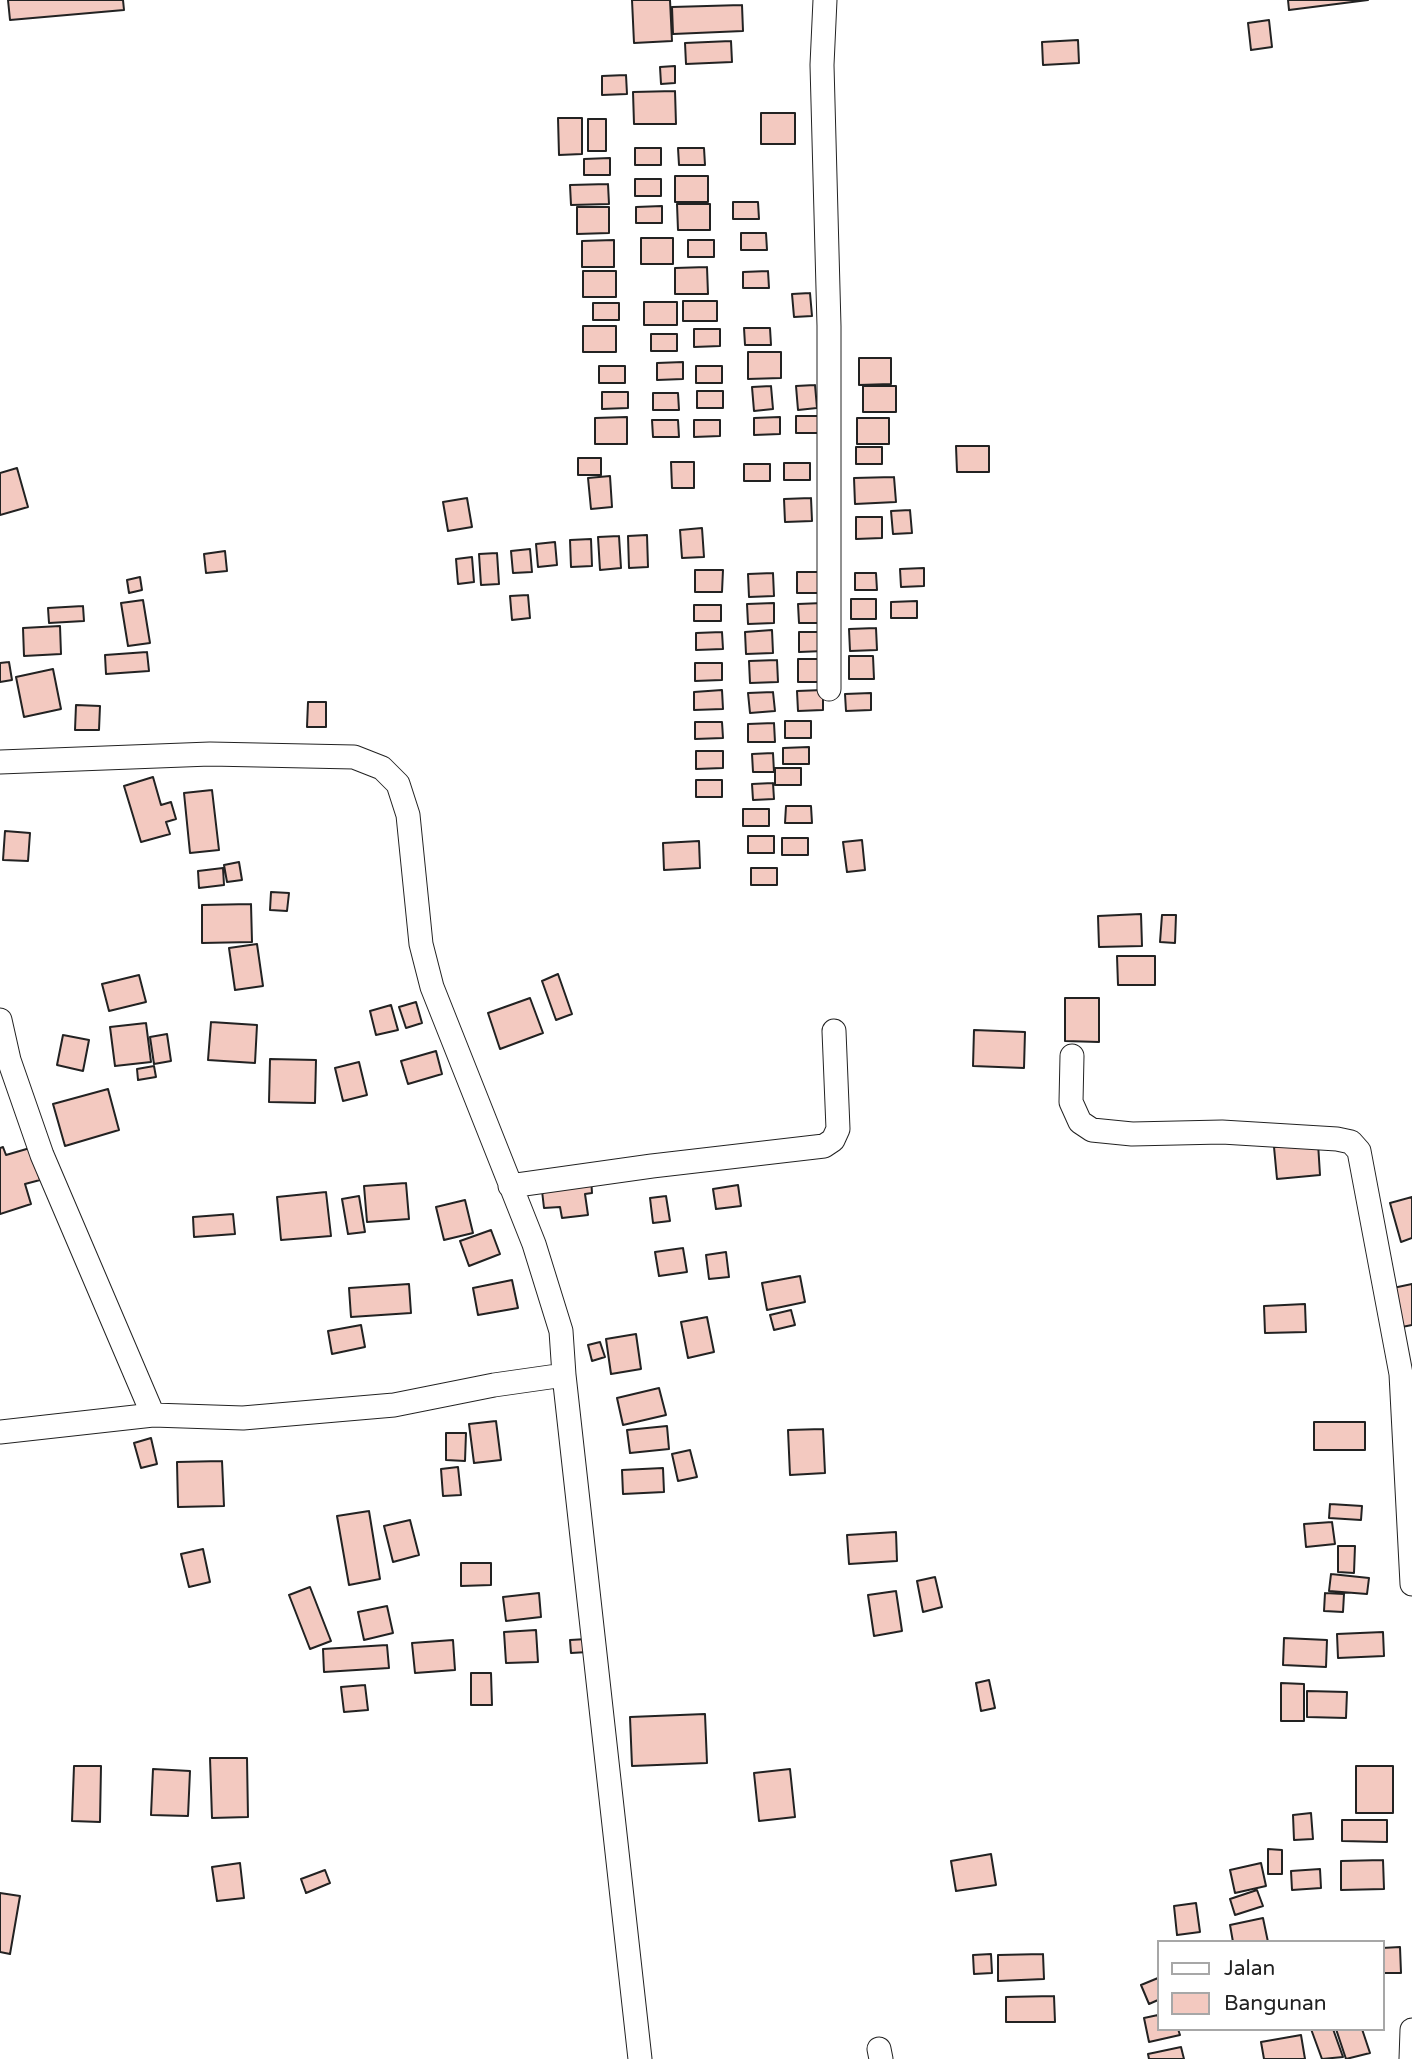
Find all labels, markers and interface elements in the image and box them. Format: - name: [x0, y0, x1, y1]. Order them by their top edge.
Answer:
- legend: [1156, 1940, 1384, 2031]
- text: Jalan: [1224, 1956, 1275, 1981]
- text: Bangunan: [1224, 1991, 1327, 2016]

